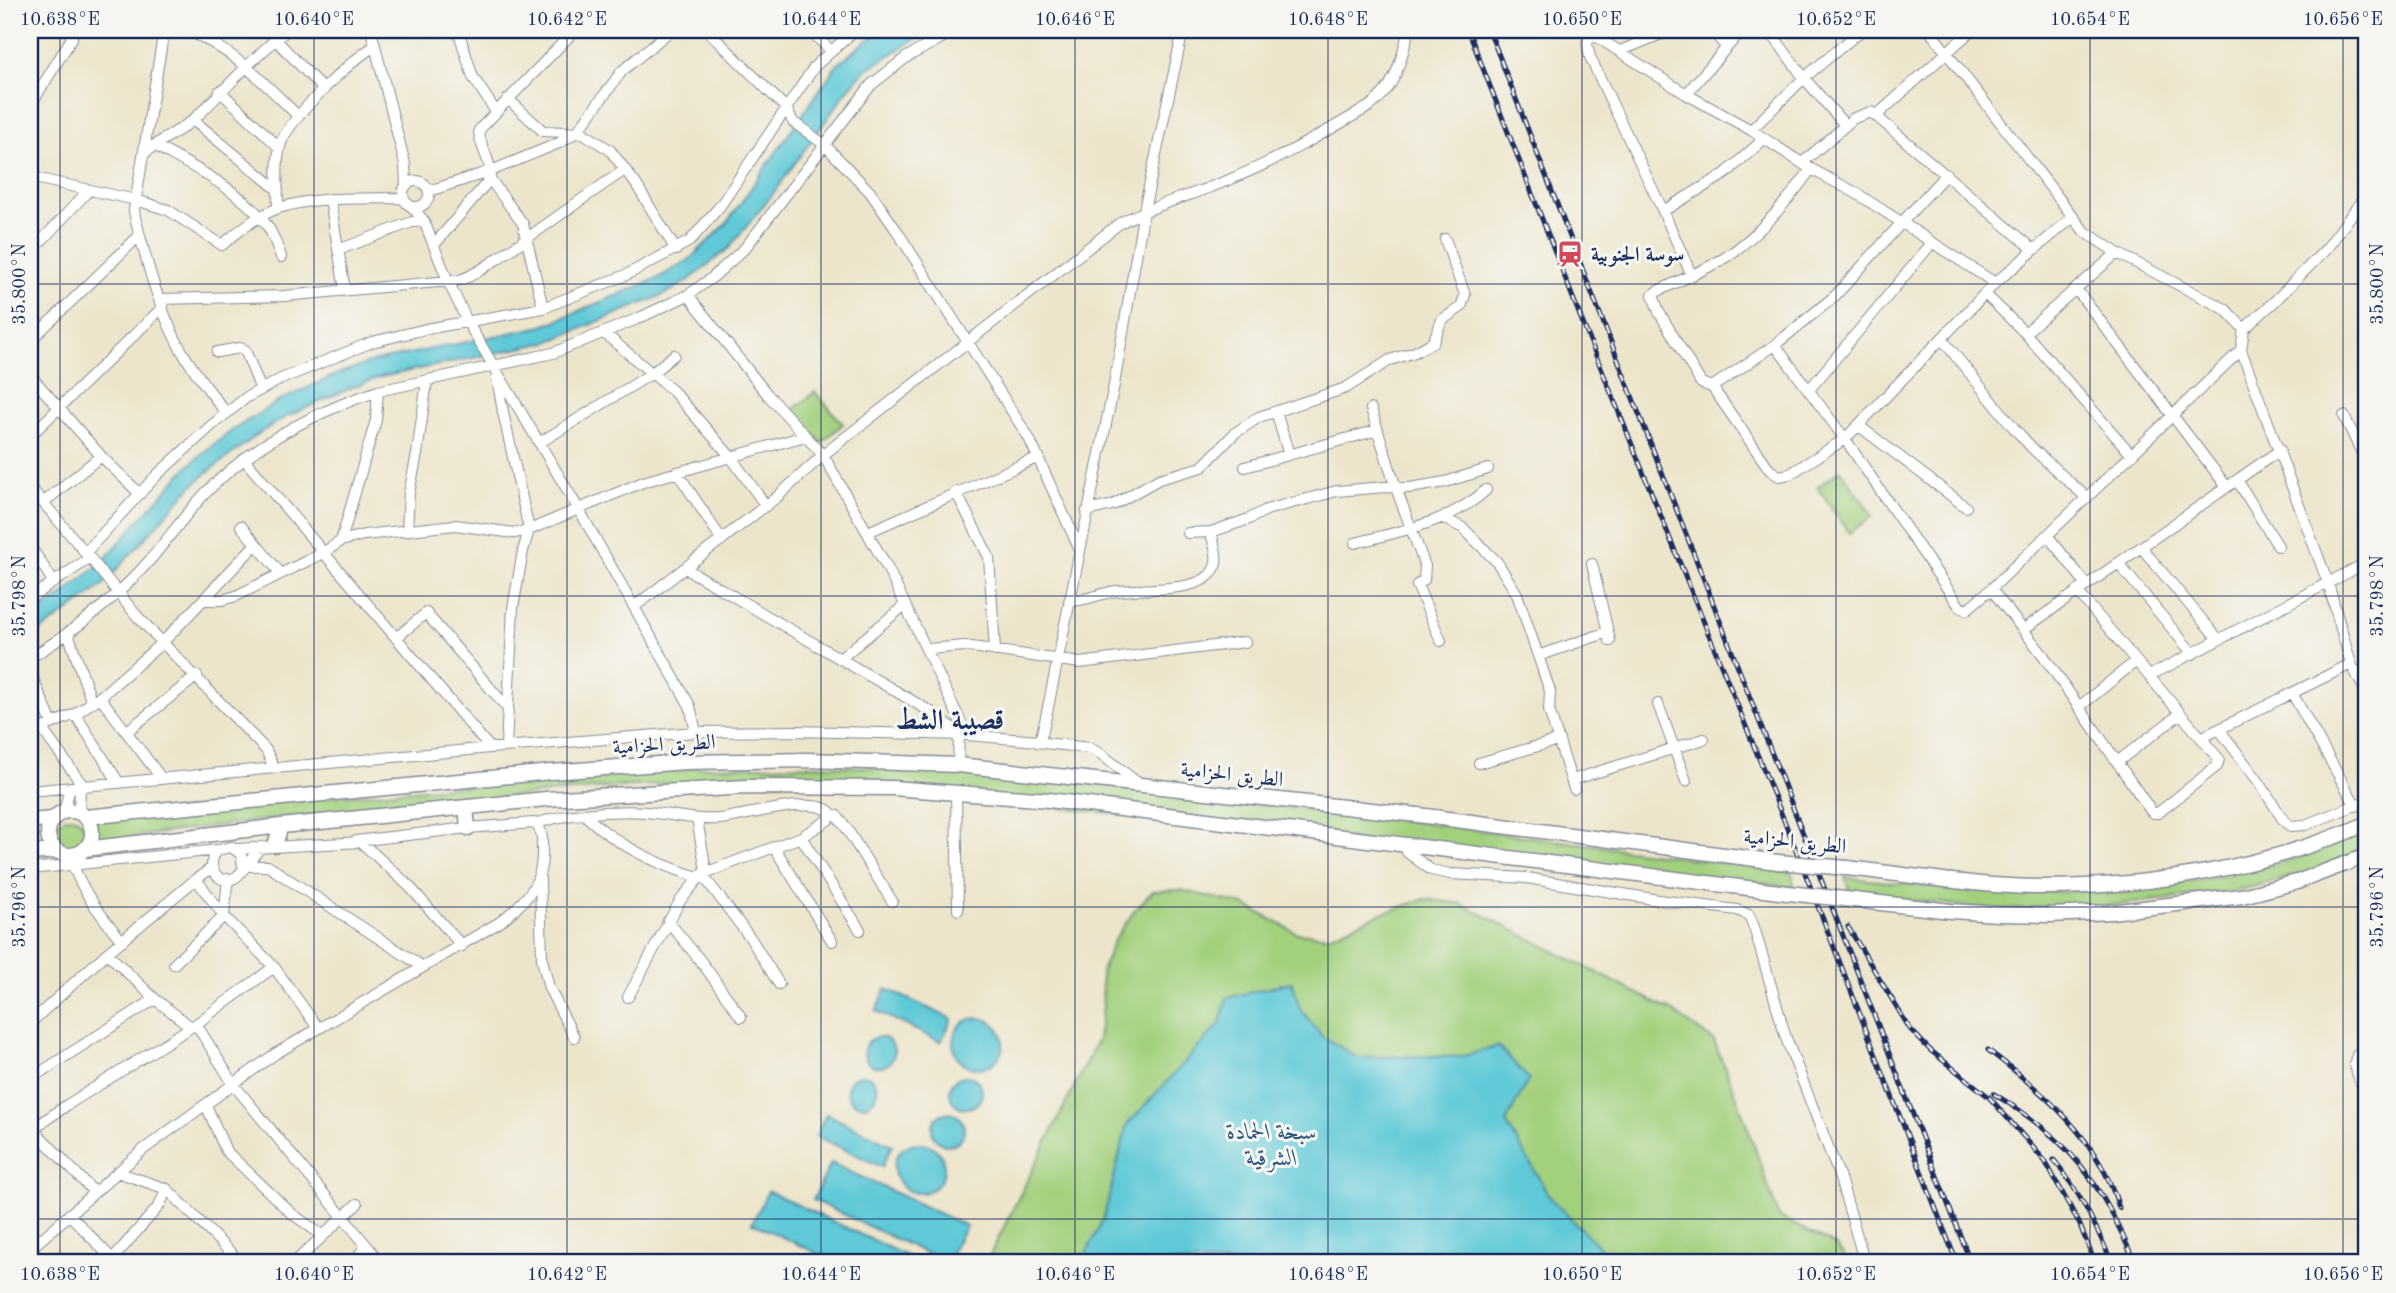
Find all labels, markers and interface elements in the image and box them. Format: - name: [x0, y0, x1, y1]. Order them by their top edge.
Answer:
- text: 10.638°E: [20, 11, 100, 29]
- text: 10.640°E: [274, 11, 354, 29]
- text: 10.642°E: [527, 11, 607, 29]
- text: 10.644°E: [781, 11, 861, 29]
- text: 10.646°E: [1035, 11, 1115, 29]
- text: 10.648°E: [1288, 11, 1368, 29]
- text: 10.650°E: [1542, 11, 1622, 29]
- text: 10.652°E: [1796, 11, 1876, 29]
- text: 10.654°E: [2050, 11, 2130, 29]
- text: 10.656°E: [2303, 11, 2383, 29]
- station icon: سوسة الجنوبية: [1555, 239, 1585, 269]
- text: 35.800°N: [11, 243, 29, 325]
- text: 35.800°N: [2369, 243, 2387, 325]
- place label: سوسة الجنوبية: [1591, 245, 1685, 267]
- text: 35.798°N: [11, 555, 29, 637]
- text: 35.798°N: [2369, 555, 2387, 637]
- district label: قصيبة الشط: [896, 705, 1004, 736]
- street label: الطريق الحزامية: [612, 732, 716, 760]
- street label: الطريق الحزامية: [1179, 760, 1284, 792]
- street label: الطريق الحزامية: [1742, 827, 1847, 859]
- text: 35.796°N: [11, 866, 29, 948]
- text: 35.796°N: [2369, 866, 2387, 948]
- water label: سبخة الحمادة الشرقية: [1226, 1121, 1317, 1173]
- text: 10.638°E: [20, 1266, 100, 1284]
- text: 10.640°E: [274, 1266, 354, 1284]
- text: 10.642°E: [527, 1266, 607, 1284]
- text: 10.644°E: [781, 1266, 861, 1284]
- text: 10.646°E: [1035, 1266, 1115, 1284]
- text: 10.648°E: [1288, 1266, 1368, 1284]
- text: 10.650°E: [1542, 1266, 1622, 1284]
- text: 10.652°E: [1796, 1266, 1876, 1284]
- text: 10.654°E: [2050, 1266, 2130, 1284]
- text: 10.656°E: [2303, 1266, 2383, 1284]

